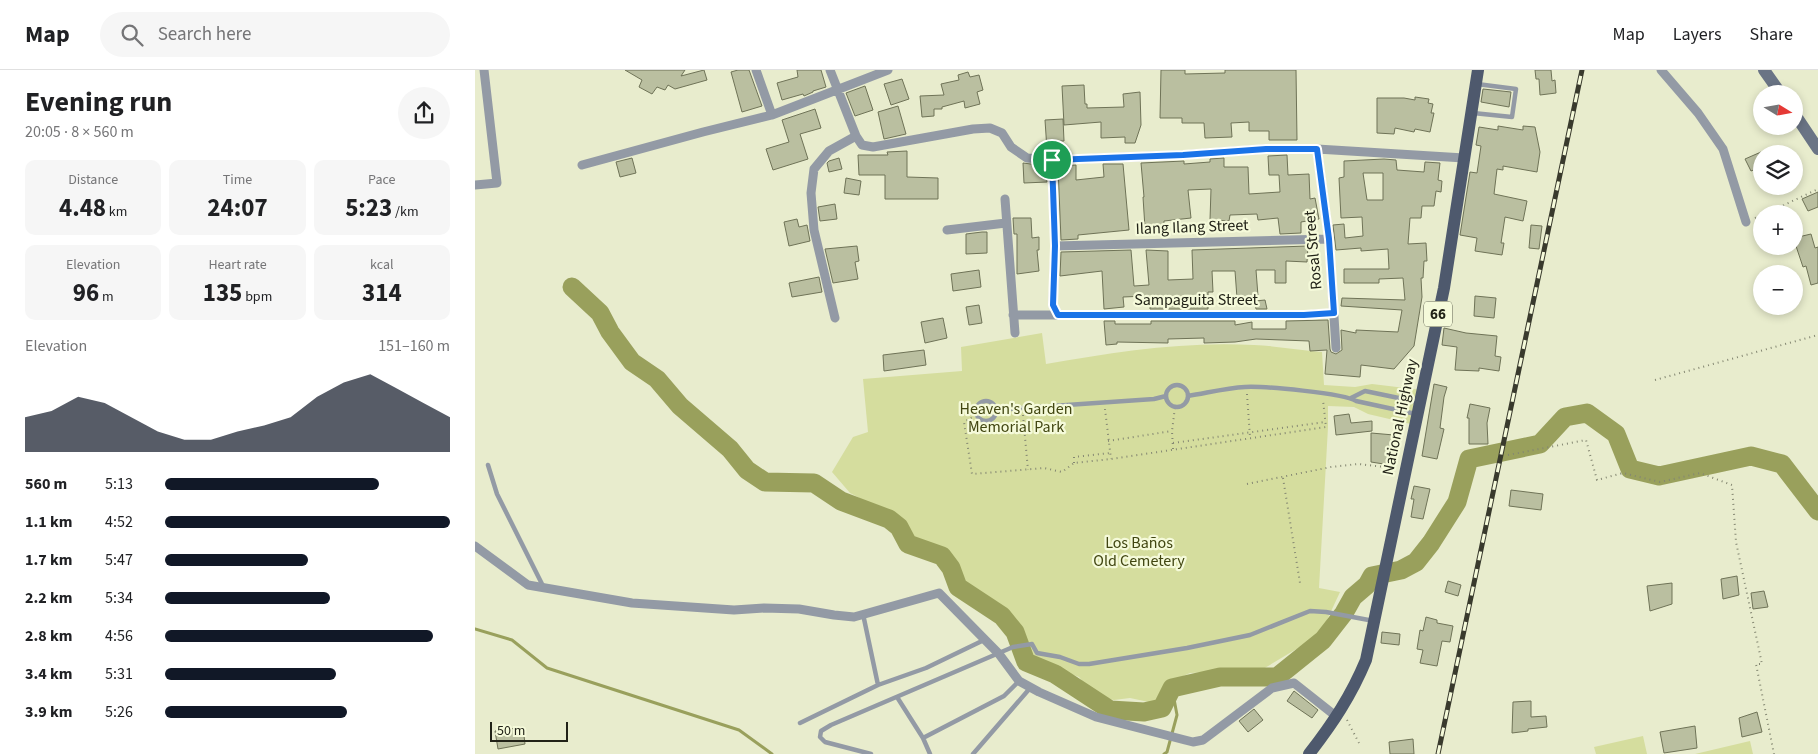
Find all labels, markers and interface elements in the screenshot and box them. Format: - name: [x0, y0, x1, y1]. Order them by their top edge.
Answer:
- search box: [100, 12, 450, 57]
- text: Map: [25, 17, 70, 52]
- icon: search: [118, 21, 146, 49]
- text: Search here: [158, 21, 251, 48]
- text: Map: [1613, 22, 1645, 47]
- text: Layers: [1673, 22, 1722, 47]
- text: Share: [1750, 22, 1793, 47]
- text: Evening run: [25, 82, 172, 122]
- north arrow: [1753, 85, 1803, 135]
- map controls: [1753, 85, 1803, 315]
- button: share: [398, 87, 450, 139]
- text: 20:05 · 8 × 560 m: [25, 121, 134, 143]
- pin: [1031, 139, 1073, 181]
- button: layers: [1753, 145, 1803, 195]
- icon: arrive: [1038, 146, 1066, 174]
- text: Distance: [68, 170, 118, 190]
- text: Time: [223, 170, 252, 190]
- text: Pace: [368, 170, 396, 190]
- text: 4.48: [59, 190, 106, 226]
- text: 24:07: [207, 190, 268, 226]
- text: 5:23: [345, 190, 392, 226]
- text: km: [106, 202, 127, 222]
- text: /km: [392, 202, 419, 222]
- button: +: [1753, 205, 1803, 255]
- street label: Rosal Street: [1299, 209, 1327, 291]
- street label: Ilang Ilang Street: [1135, 214, 1249, 240]
- text: Elevation: [66, 255, 120, 275]
- text: Heart rate: [208, 255, 267, 275]
- text: kcal: [370, 255, 394, 275]
- button: −: [1753, 265, 1803, 315]
- text: 96: [73, 275, 99, 311]
- text: 135: [203, 275, 242, 311]
- text: 314: [362, 275, 402, 311]
- text: m: [99, 287, 114, 307]
- text: bpm: [242, 287, 272, 307]
- street label: Sampaguita Street: [1134, 289, 1258, 311]
- road number: 66: [1424, 302, 1452, 326]
- text: Elevation: [25, 335, 87, 357]
- text: 151–160 m: [378, 335, 450, 357]
- street label: National Highway: [1377, 356, 1423, 477]
- park label: Heaven's Garden Memorial Park: [960, 398, 1072, 438]
- text: 560 m: [25, 473, 67, 495]
- text: 5:13: [105, 473, 133, 495]
- text: 1.1 km: [25, 511, 72, 533]
- text: 4:52: [105, 511, 133, 533]
- park label: Los Baños Old Cemetery: [1093, 532, 1185, 572]
- text: 1.7 km: [25, 549, 72, 571]
- text: 5:47: [105, 549, 133, 571]
- text: 2.2 km: [25, 587, 72, 609]
- text: 5:34: [105, 587, 133, 609]
- text: 2.8 km: [25, 625, 72, 647]
- text: 4:56: [105, 625, 133, 647]
- text: 3.4 km: [25, 663, 72, 685]
- text: 5:31: [105, 663, 133, 685]
- text: 3.9 km: [25, 701, 72, 723]
- text: 5:26: [105, 701, 133, 723]
- scale bar: [490, 719, 567, 742]
- text: 50 m: [497, 721, 525, 741]

